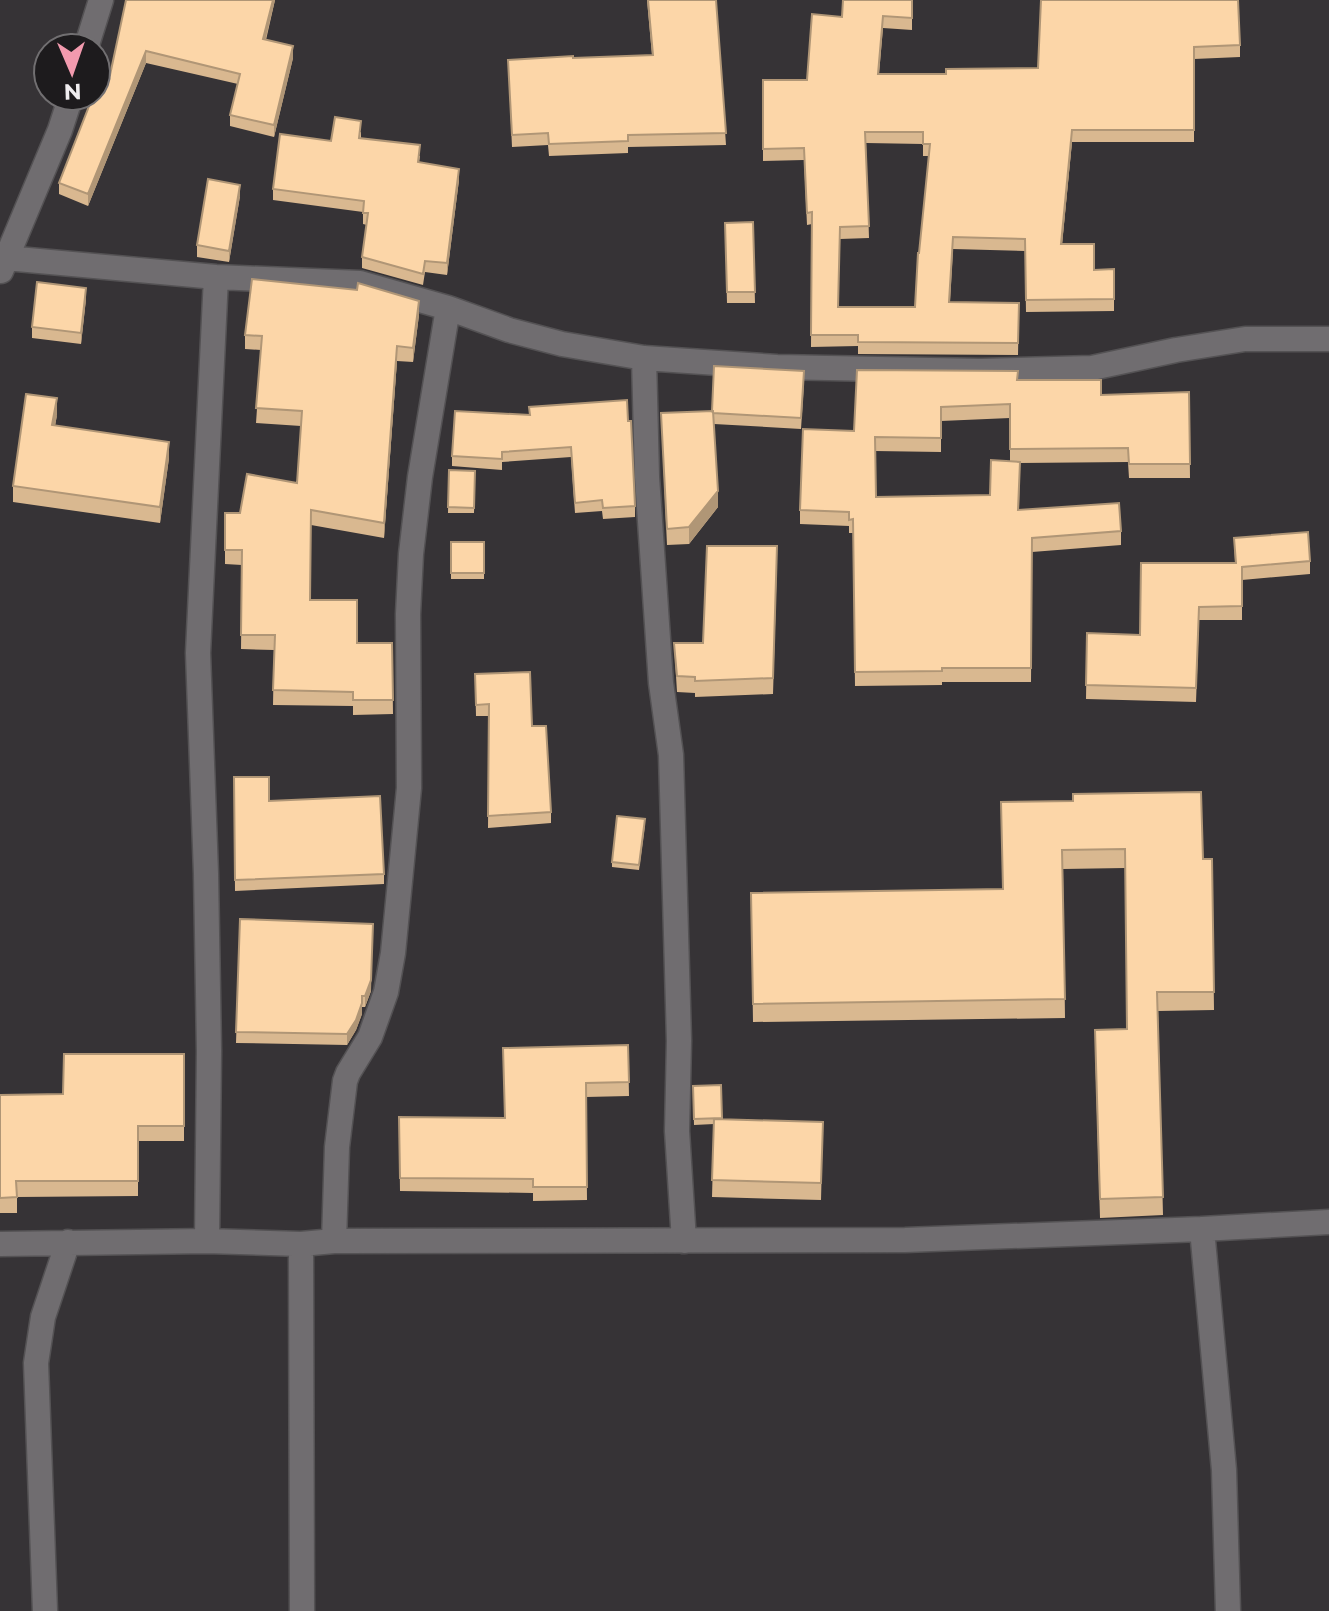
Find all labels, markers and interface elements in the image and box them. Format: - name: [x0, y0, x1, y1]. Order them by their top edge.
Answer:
- north arrow: [32, 32, 112, 112]
- text: N: [63, 78, 82, 105]

